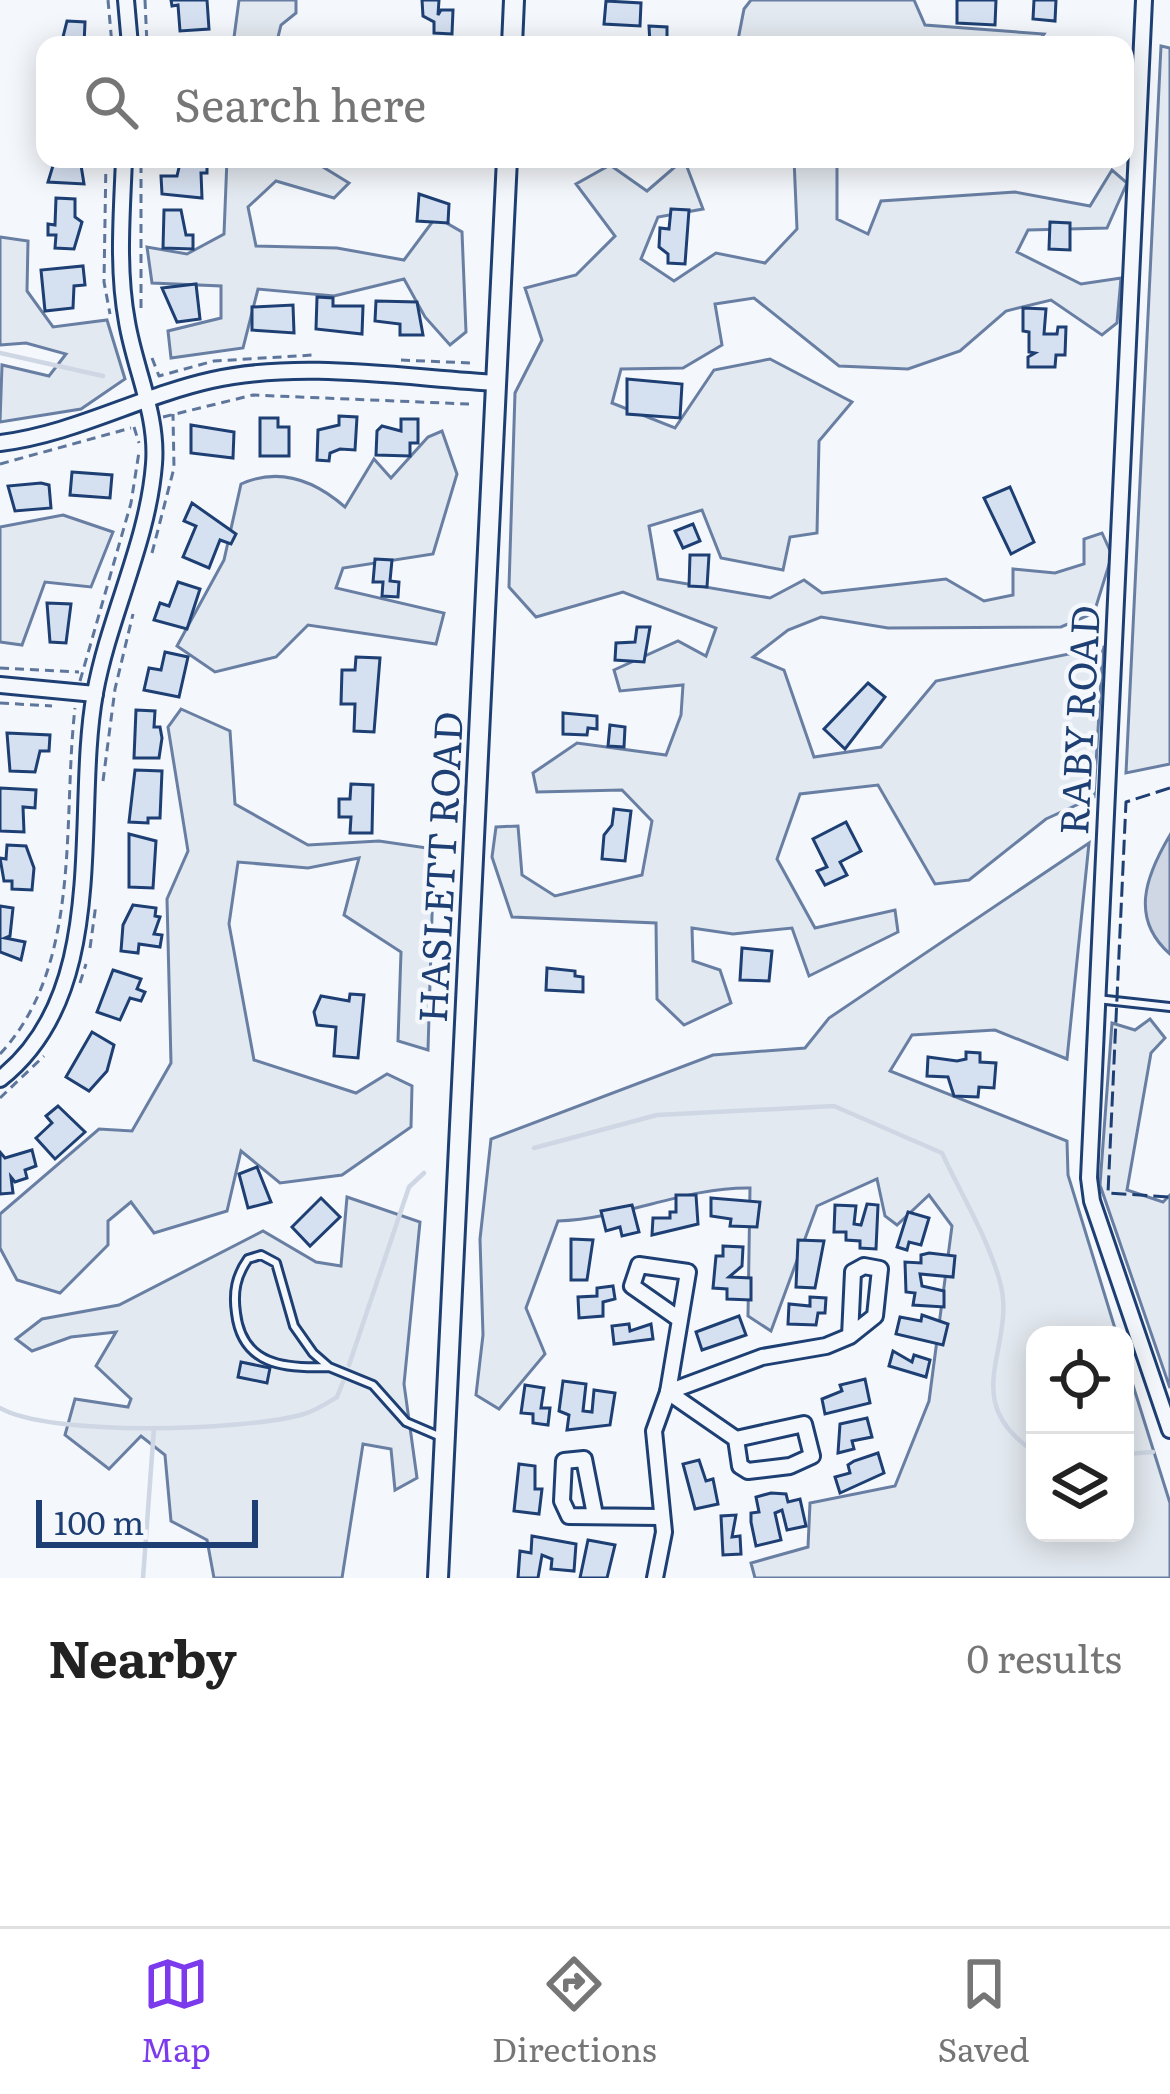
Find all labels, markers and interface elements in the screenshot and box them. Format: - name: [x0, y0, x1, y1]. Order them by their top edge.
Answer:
- search box: [36, 36, 1134, 168]
- icon: search: [78, 69, 144, 135]
- text: Search here: [174, 69, 426, 136]
- street label: RABY ROAD: [1042, 604, 1112, 836]
- street label: HASLETT ROAD: [401, 710, 475, 1024]
- map controls: [1026, 1326, 1134, 1542]
- button: locate: [1026, 1326, 1134, 1434]
- button: layers: [1026, 1434, 1134, 1542]
- scale bar: [36, 1494, 258, 1547]
- text: 100 m: [54, 1496, 144, 1545]
- text: Nearby: [48, 1618, 237, 1694]
- text: 0 results: [967, 1627, 1122, 1685]
- tab: Map: [140, 1951, 211, 2072]
- tab: Directions: [492, 1951, 657, 2072]
- tab: Saved: [938, 1951, 1030, 2072]

